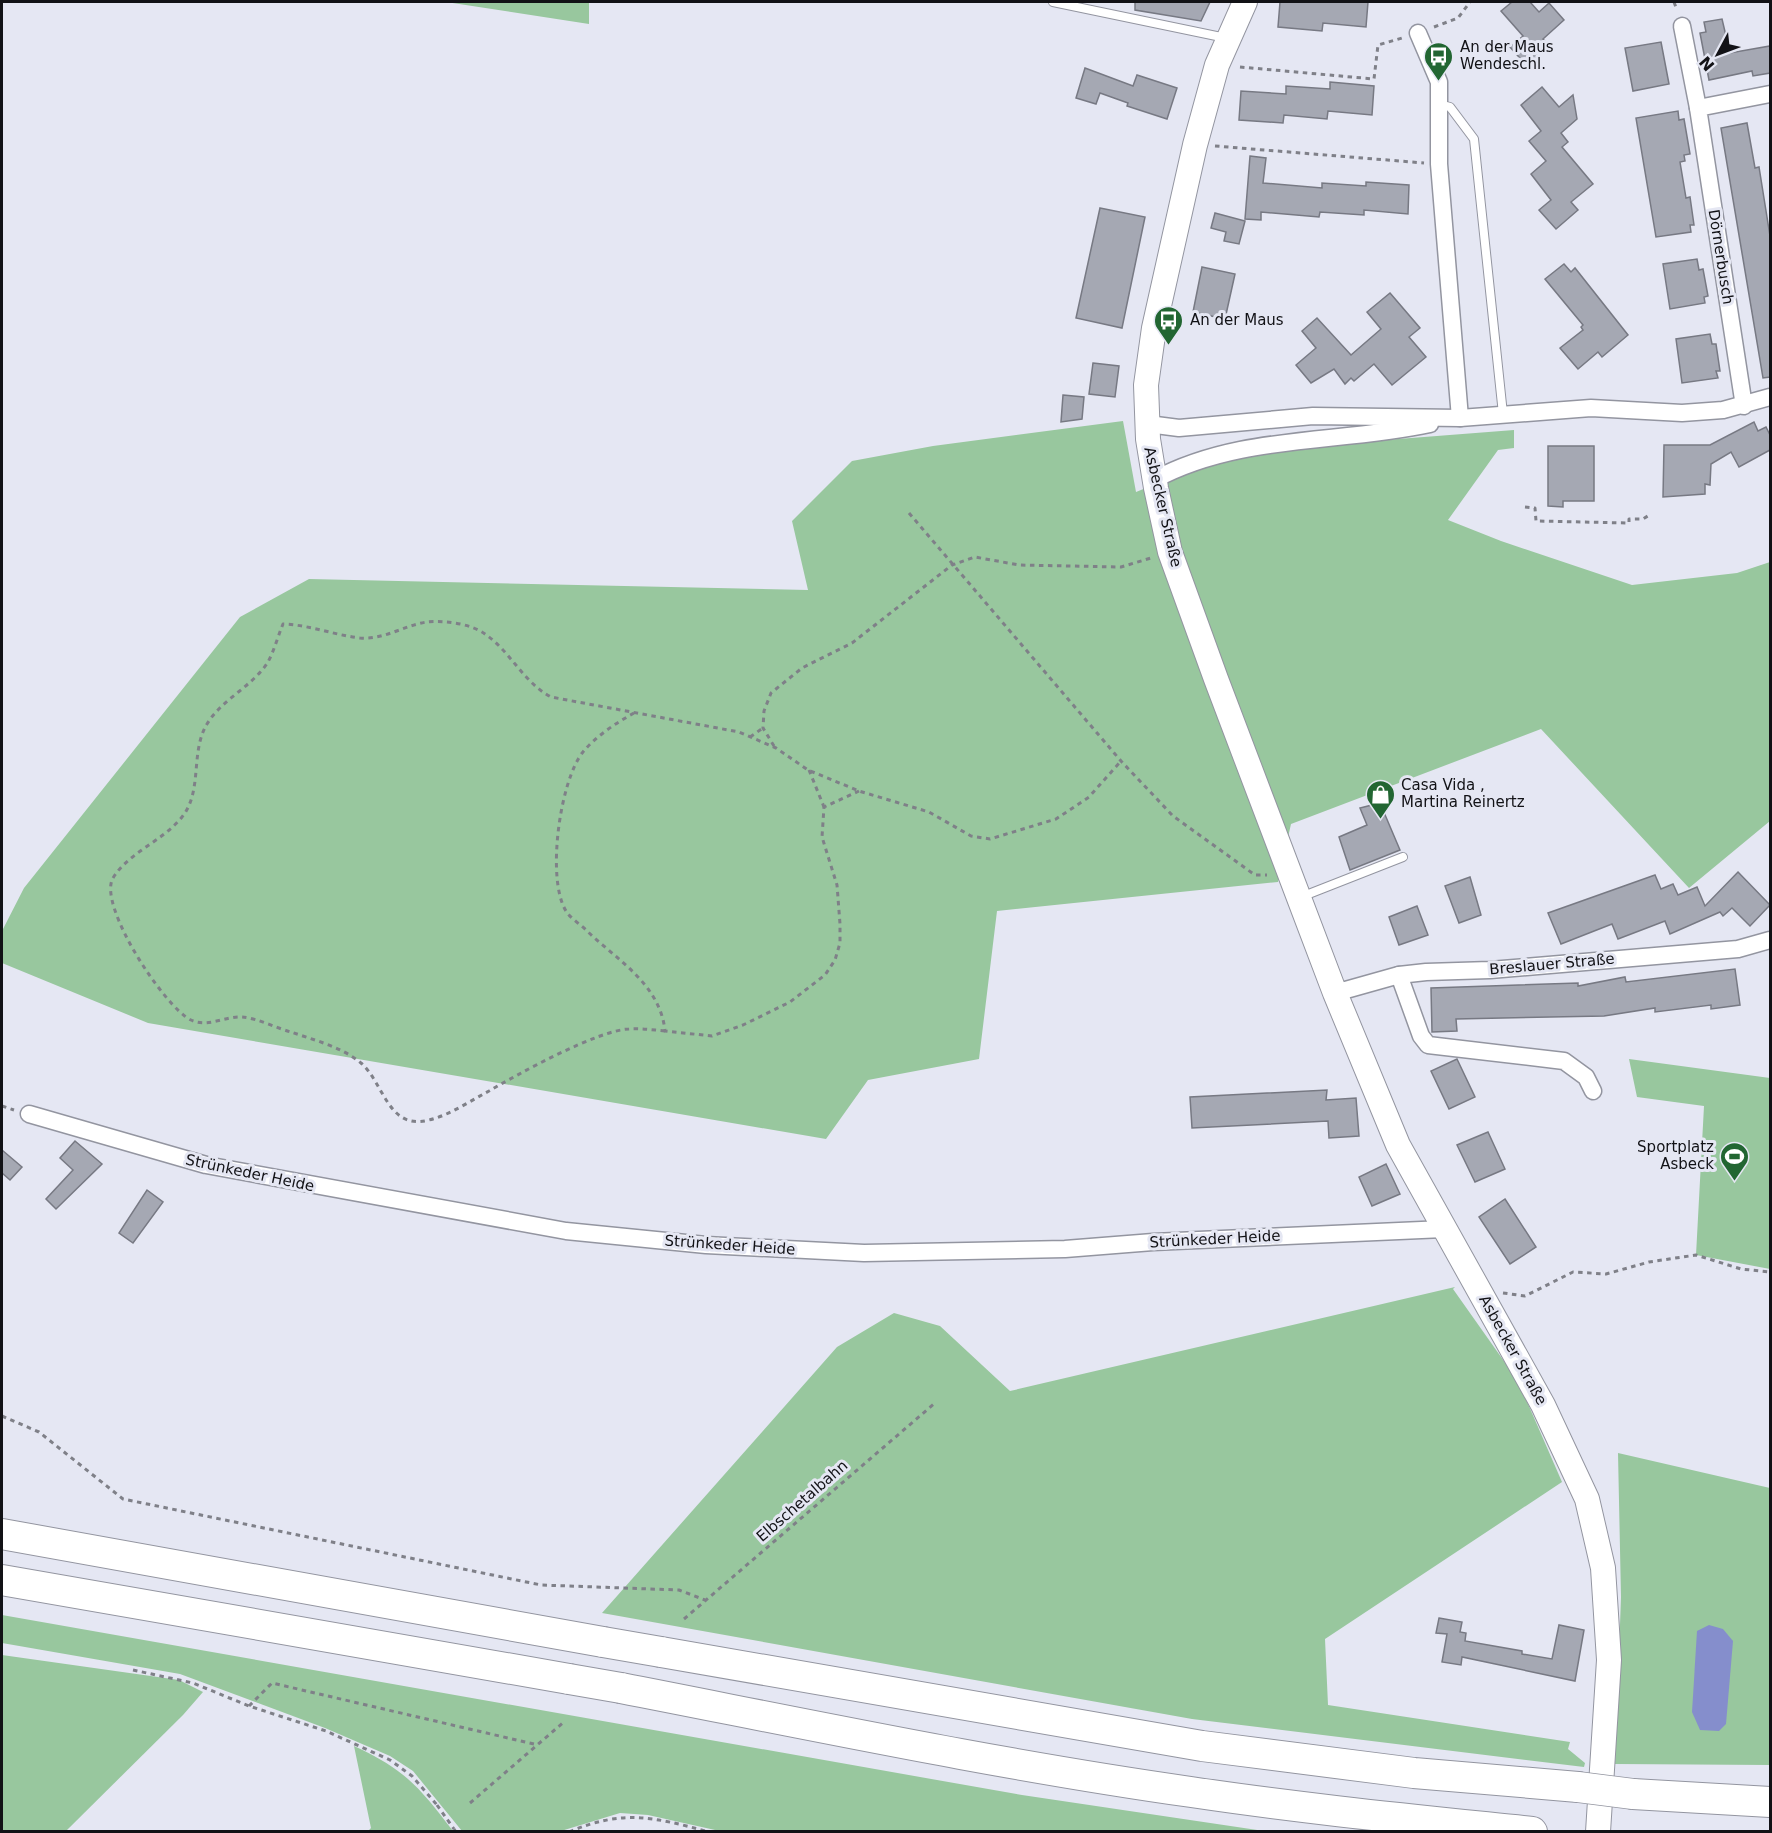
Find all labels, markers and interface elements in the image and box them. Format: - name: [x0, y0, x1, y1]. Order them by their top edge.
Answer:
- north arrow: [1688, 24, 1748, 84]
- place label: An der Maus Wendeschl.: [1460, 38, 1554, 73]
- bus stop icon: An der Maus Wendeschl.: [1423, 40, 1455, 82]
- text: N: [1695, 52, 1719, 75]
- street label: Dörnerbusch: [1705, 208, 1737, 306]
- bus stop icon: An der Maus: [1153, 304, 1185, 346]
- place label: An der Maus: [1190, 311, 1284, 329]
- street label: Asbecker Straße: [1140, 445, 1186, 569]
- place label: Casa Vida , Martina Reinertz: [1401, 776, 1525, 811]
- shop icon: Casa Vida , Martina Reinertz: [1364, 778, 1396, 820]
- street label: Breslauer Straße: [1489, 950, 1615, 978]
- place label: Sportplatz Asbeck: [1637, 1138, 1714, 1173]
- sports icon: Sportplatz Asbeck: [1719, 1140, 1751, 1182]
- street label: Strünkeder Heide: [184, 1151, 316, 1195]
- street label: Strünkeder Heide: [1149, 1227, 1281, 1251]
- street label: Strünkeder Heide: [664, 1231, 796, 1259]
- street label: Asbecker Straße: [1475, 1292, 1551, 1408]
- street label: Elbschetalbahn: [753, 1457, 851, 1545]

